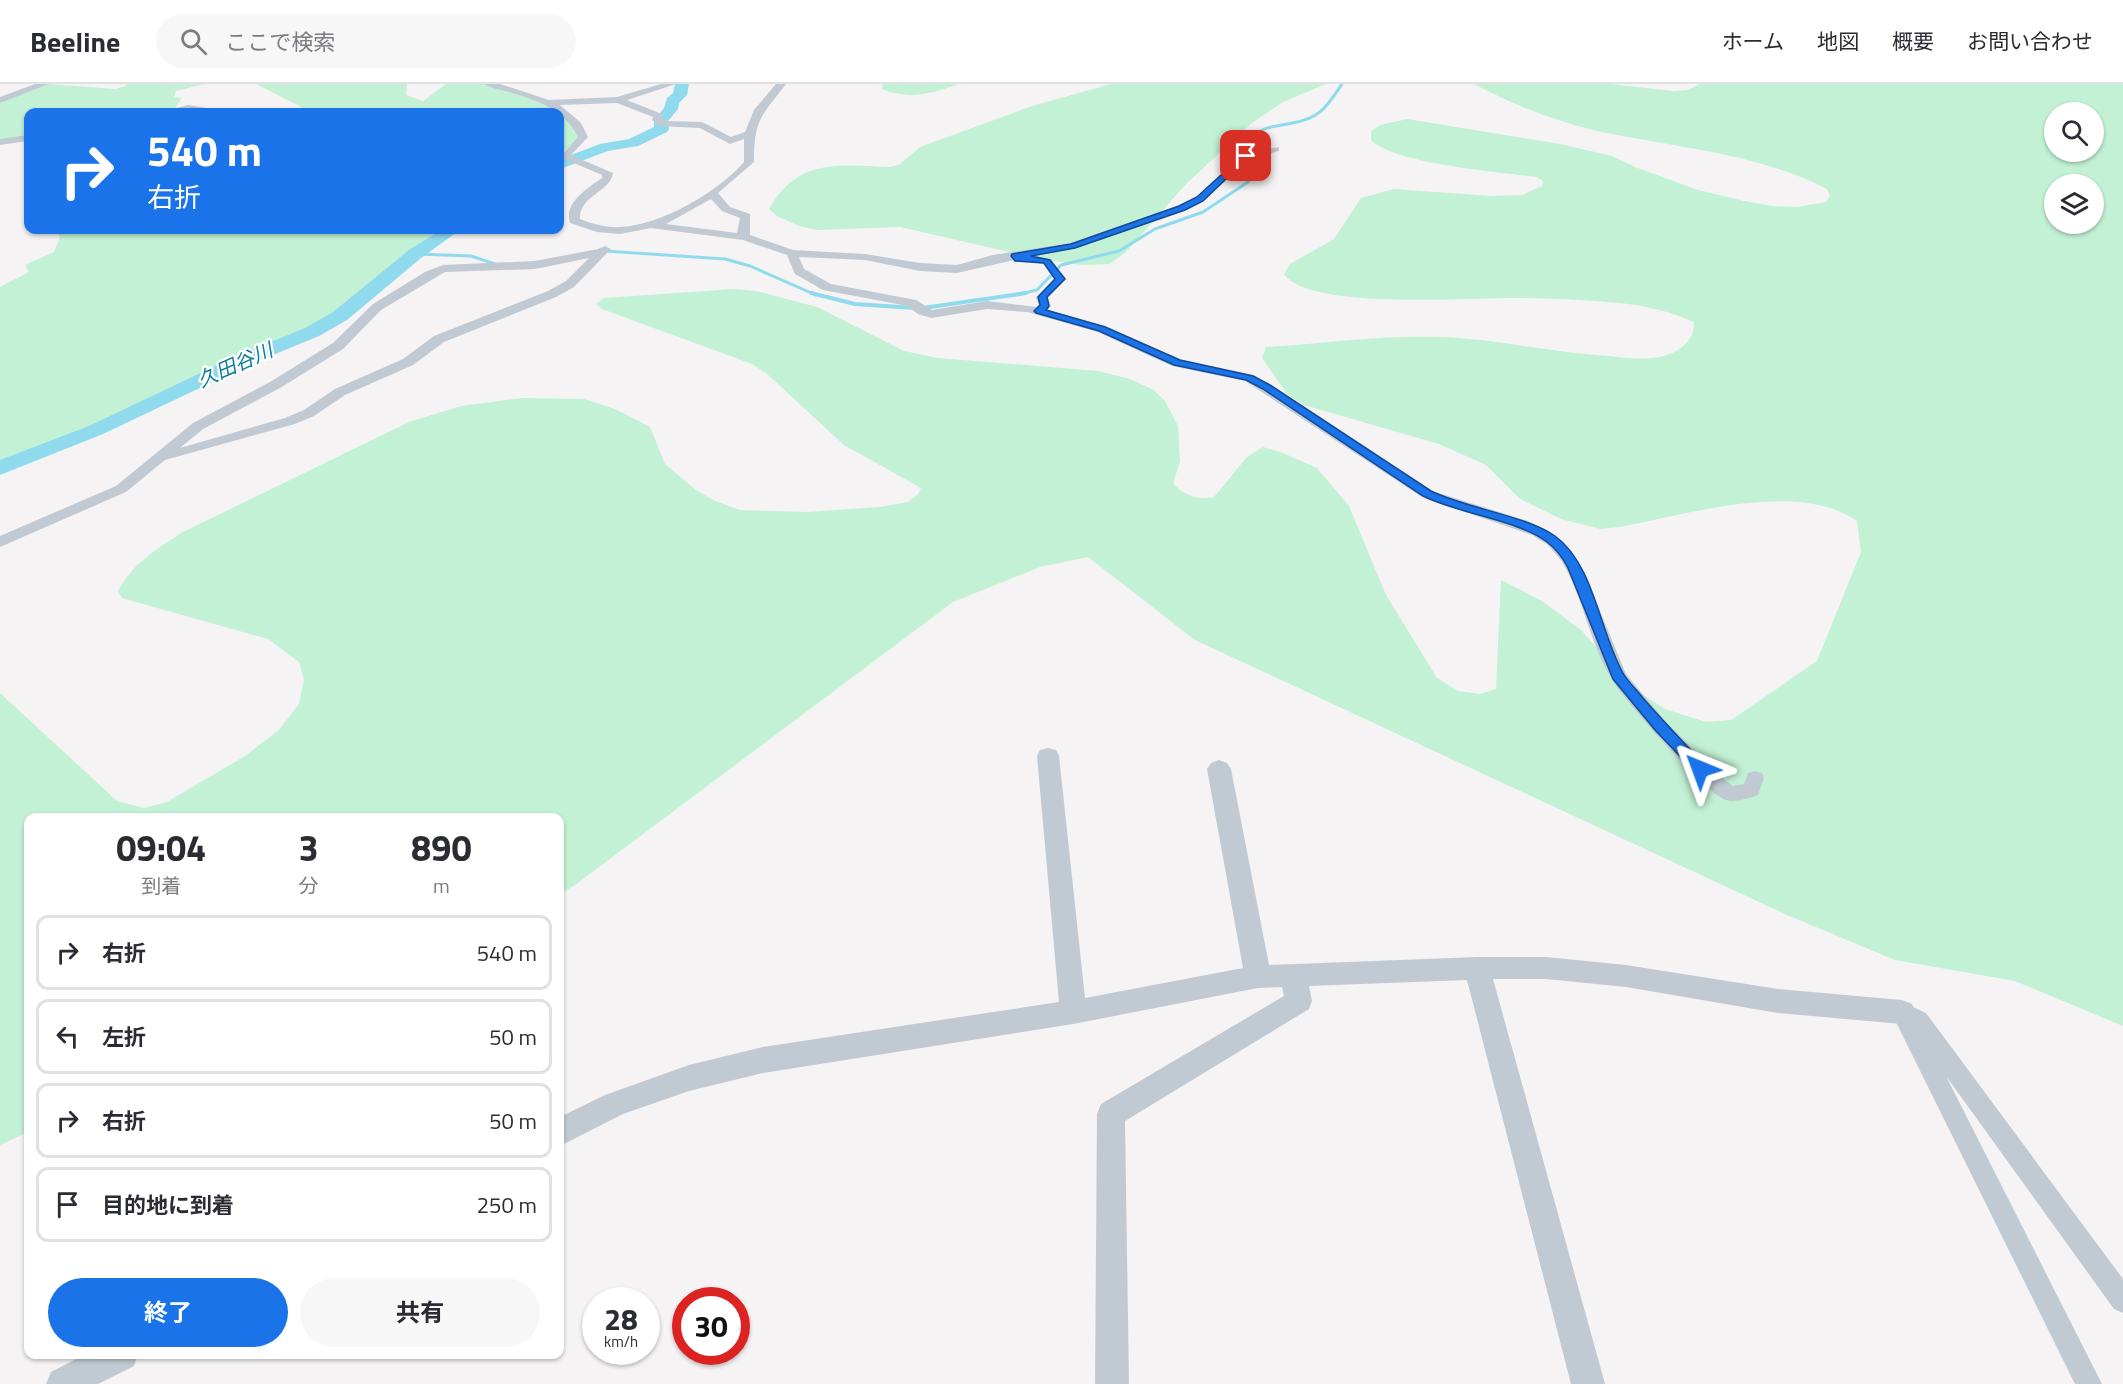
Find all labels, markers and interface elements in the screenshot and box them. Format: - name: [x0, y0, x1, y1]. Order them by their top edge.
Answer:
- search box: [156, 14, 576, 68]
- text: Beeline: [30, 20, 120, 63]
- icon: search: [177, 25, 210, 58]
- text: ここで検索: [225, 25, 335, 59]
- text: ホーム: [1722, 25, 1784, 57]
- text: 地図: [1817, 25, 1859, 57]
- text: 概要: [1892, 25, 1934, 57]
- text: お問い合わせ: [1967, 25, 2093, 57]
- map controls: [2044, 102, 2104, 234]
- button: search: [2044, 102, 2104, 162]
- text: 540 m: [147, 118, 262, 182]
- pin: [1220, 130, 1271, 181]
- icon: right: [48, 132, 126, 210]
- icon: arrive: [1229, 139, 1262, 172]
- button: layers: [2044, 174, 2104, 234]
- text: 右折: [147, 176, 201, 217]
- water label: 久田谷川: [192, 333, 279, 395]
- position arrow: [1668, 737, 1732, 801]
- text: 09:04: [116, 820, 206, 875]
- text: 3: [299, 820, 319, 875]
- text: 890: [411, 820, 472, 875]
- text: 到着: [141, 870, 181, 901]
- text: 分: [299, 870, 319, 901]
- text: m: [433, 870, 450, 901]
- icon: right: [51, 936, 84, 969]
- text: 右折: [102, 936, 146, 970]
- text: 540 m: [477, 936, 537, 970]
- icon: left: [51, 1020, 84, 1053]
- text: 左折: [102, 1020, 146, 1054]
- text: 50 m: [489, 1020, 537, 1054]
- icon: right: [51, 1104, 84, 1137]
- text: 右折: [102, 1104, 146, 1138]
- text: 50 m: [489, 1104, 537, 1138]
- icon: arrive: [51, 1188, 84, 1221]
- text: 目的地に到着: [102, 1188, 234, 1222]
- text: 250 m: [477, 1188, 537, 1222]
- button: 終了: [48, 1278, 288, 1347]
- button: 共有: [300, 1278, 540, 1347]
- speed limit sign: 30: [672, 1287, 750, 1365]
- text: 28: [604, 1296, 638, 1342]
- text: km/h: [604, 1330, 638, 1353]

